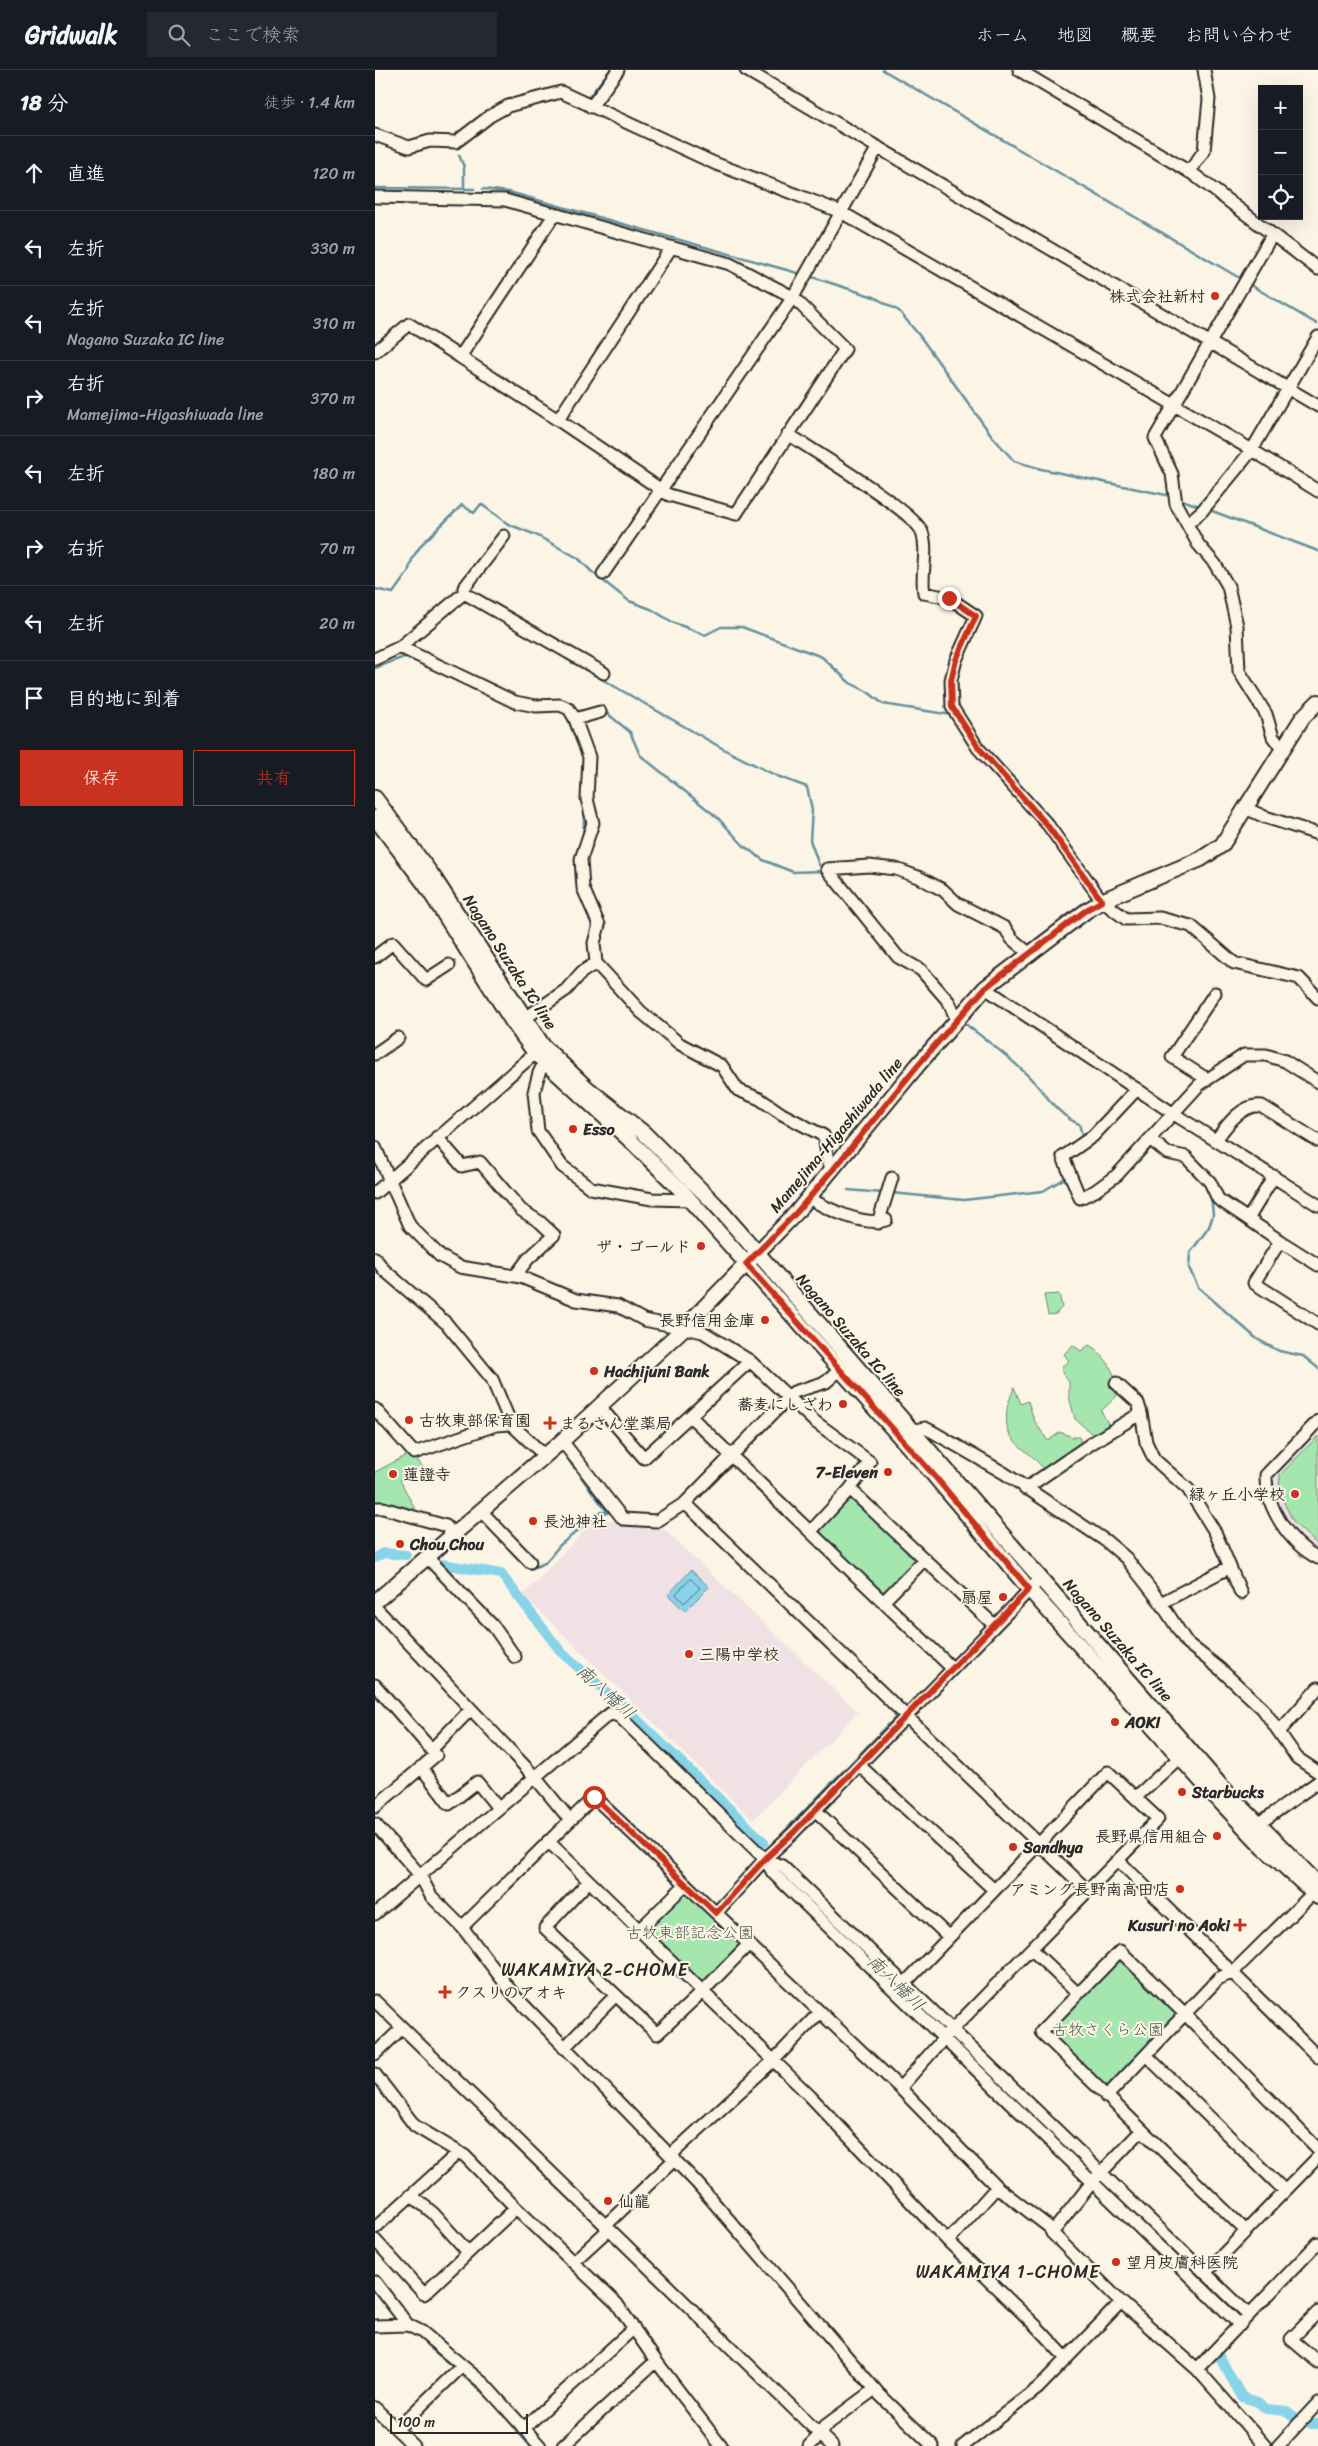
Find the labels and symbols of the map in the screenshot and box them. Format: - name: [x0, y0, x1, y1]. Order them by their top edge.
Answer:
- place label: 株式会社新村: [1109, 282, 1205, 311]
- marker: 株式会社新村: [1209, 290, 1221, 302]
- route end: [938, 587, 961, 610]
- street label: Nagano Suzaka IC line: [455, 888, 565, 1036]
- street label: Mamejima-Higashiwada line: [762, 1050, 910, 1220]
- place label: Esso: [583, 1115, 616, 1144]
- marker: Esso: [567, 1123, 579, 1135]
- place label: ザ・ゴールド: [596, 1232, 691, 1261]
- marker: ザ・ゴールド: [695, 1240, 707, 1252]
- street label: Nagano Suzaka IC line: [788, 1266, 914, 1404]
- place label: 長野信用金庫: [659, 1306, 755, 1335]
- marker: 長野信用金庫: [759, 1314, 771, 1326]
- place label: Hachijuni Bank: [603, 1357, 710, 1386]
- marker: Hachijuni Bank: [588, 1365, 600, 1377]
- place label: 蕎麦にしざわ: [737, 1390, 833, 1419]
- marker: 蕎麦にしざわ: [837, 1398, 849, 1410]
- place label: 古牧東部保育園: [419, 1406, 531, 1435]
- place label: まるさん堂薬局: [560, 1409, 672, 1438]
- marker: 古牧東部保育園: [403, 1414, 415, 1426]
- marker: まるさん堂薬局: [544, 1417, 556, 1429]
- place label: 7-Eleven: [815, 1458, 878, 1487]
- place label: 蓮證寺: [403, 1460, 451, 1489]
- marker: 7-Eleven: [882, 1466, 894, 1478]
- marker: 蓮證寺: [387, 1468, 399, 1480]
- place label: 緑ヶ丘小学校: [1189, 1480, 1285, 1509]
- marker: 緑ヶ丘小学校: [1289, 1488, 1301, 1500]
- place label: 長池神社: [543, 1507, 607, 1536]
- marker: 長池神社: [527, 1515, 539, 1527]
- place label: Chou Chou: [409, 1530, 485, 1559]
- marker: Chou Chou: [394, 1538, 406, 1550]
- street label: Nagano Suzaka IC line: [1055, 1571, 1181, 1709]
- place label: 扇屋: [961, 1583, 993, 1612]
- marker: 扇屋: [997, 1591, 1009, 1603]
- place label: 三陽中学校: [699, 1640, 779, 1669]
- marker: 三陽中学校: [683, 1648, 695, 1660]
- water label: 南八幡川: [569, 1656, 643, 1728]
- place label: AOKI: [1124, 1708, 1161, 1737]
- marker: AOKI: [1109, 1716, 1121, 1728]
- place label: Starbucks: [1191, 1778, 1264, 1807]
- route start: [583, 1786, 606, 1809]
- marker: Starbucks: [1176, 1786, 1188, 1798]
- place label: 長野県信用組合: [1095, 1822, 1207, 1851]
- marker: 長野県信用組合: [1211, 1830, 1223, 1842]
- place label: Sandhya: [1022, 1833, 1084, 1862]
- marker: Sandhya: [1007, 1841, 1019, 1853]
- place label: アミング長野南高田店: [1010, 1875, 1170, 1904]
- marker: アミング長野南高田店: [1174, 1883, 1186, 1895]
- place label: Kusuri no Aoki: [1127, 1911, 1231, 1940]
- park label: 古牧東部記念公園: [626, 1918, 754, 1947]
- marker: Kusuri no Aoki: [1234, 1919, 1246, 1931]
- water label: 南八幡川: [859, 1946, 933, 2020]
- district label: WAKAMIYA 2-CHOME: [501, 1954, 689, 1986]
- place label: クスリのアオキ: [455, 1978, 567, 2007]
- marker: クスリのアオキ: [439, 1986, 451, 1998]
- park label: 古牧さくら公園: [1052, 2015, 1164, 2044]
- place label: 仙龍: [618, 2187, 650, 2216]
- marker: 仙龍: [602, 2195, 614, 2207]
- place label: 望月皮膚科医院: [1126, 2248, 1238, 2277]
- district label: WAKAMIYA 1-CHOME: [916, 2256, 1100, 2288]
- marker: 望月皮膚科医院: [1110, 2256, 1122, 2268]
- scale bar: [390, 2411, 527, 2434]

